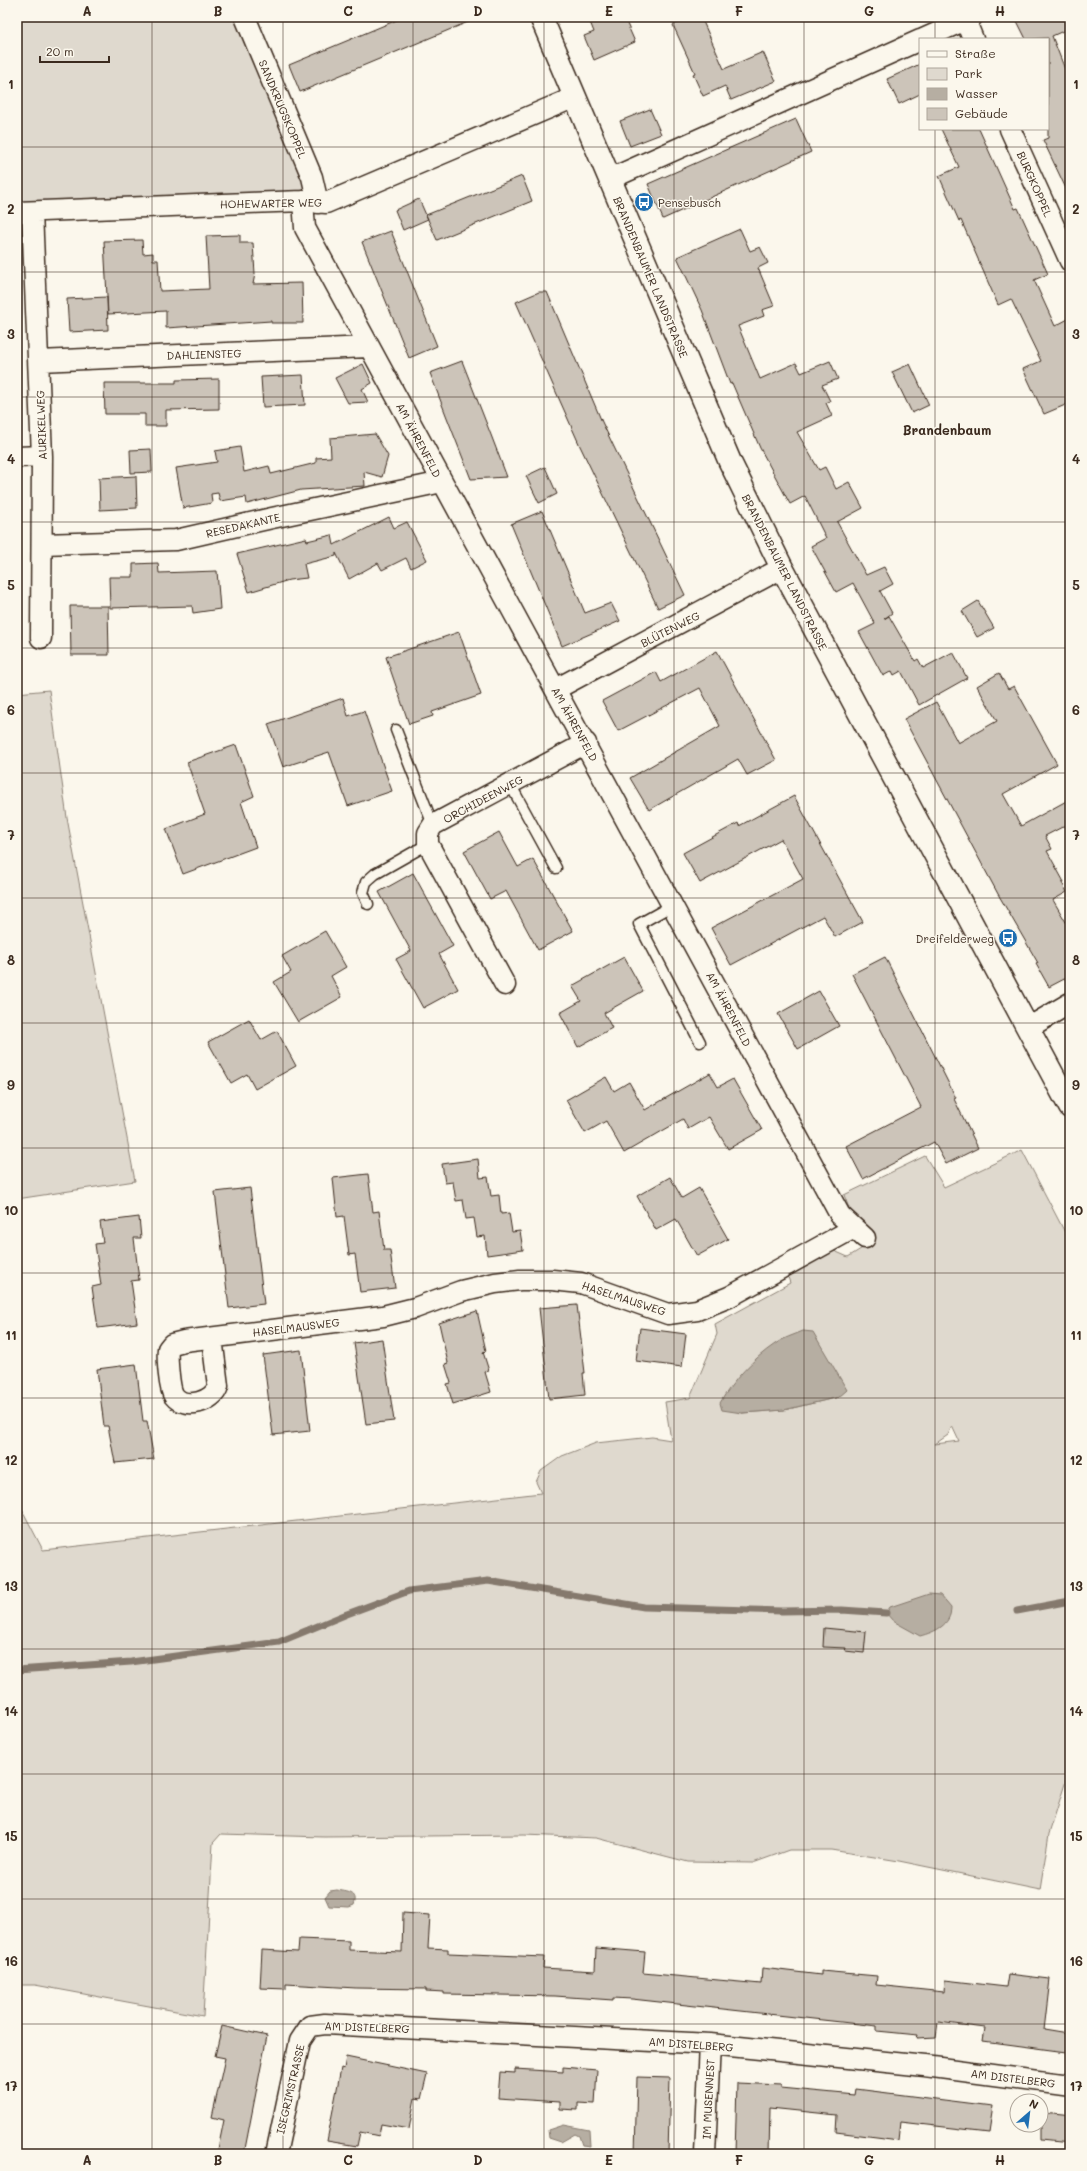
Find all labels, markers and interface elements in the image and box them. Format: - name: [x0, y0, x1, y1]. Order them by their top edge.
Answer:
- text: A: [82, 2, 92, 19]
- text: B: [214, 2, 223, 19]
- text: C: [343, 2, 353, 19]
- text: D: [473, 2, 483, 19]
- text: E: [605, 2, 613, 19]
- text: F: [735, 2, 743, 19]
- text: G: [864, 2, 874, 19]
- text: H: [995, 2, 1005, 19]
- scale bar: [40, 38, 109, 64]
- legend: [919, 38, 1049, 130]
- text: 20 m: [46, 43, 74, 59]
- text: Straße: [955, 45, 996, 61]
- street label: SANDKRUGSKOPPEL: [255, 57, 311, 161]
- text: Park: [955, 65, 982, 81]
- text: 1: [8, 75, 14, 92]
- text: 1: [1073, 75, 1079, 92]
- text: Wasser: [955, 85, 998, 101]
- text: Gebäude: [955, 105, 1008, 121]
- street label: BURGKOPPEL: [1014, 149, 1056, 219]
- bus stop icon: Pensebusch: [633, 191, 655, 213]
- street label: BRANDENBAUMER LANDSTRASSE: [610, 194, 692, 360]
- street label: HOHEWARTER WEG: [220, 195, 322, 211]
- place label: Pensebusch: [658, 195, 721, 210]
- text: 2: [7, 200, 15, 217]
- text: 2: [1072, 200, 1080, 217]
- text: 3: [7, 325, 15, 342]
- text: 3: [1072, 325, 1080, 342]
- street label: DAHLIENSTEG: [166, 345, 242, 363]
- street label: AURIKELWEG: [32, 390, 50, 460]
- street label: AM ÄHRENFELD: [393, 400, 445, 480]
- district label: Brandenbaum: [903, 421, 991, 438]
- text: 4: [7, 450, 15, 467]
- text: 4: [1072, 450, 1080, 467]
- street label: BRANDENBAUMER LANDSTRASSE: [739, 491, 831, 653]
- street label: RESEDAKANTE: [204, 509, 282, 541]
- text: 5: [7, 576, 15, 593]
- text: 5: [1072, 576, 1080, 593]
- street label: BLÜTENWEG: [638, 608, 702, 650]
- street label: AM ÄHRENFELD: [548, 684, 602, 764]
- text: 6: [7, 701, 15, 718]
- text: 6: [1072, 701, 1080, 718]
- street label: ORCHIDEENWEG: [440, 772, 526, 826]
- text: 7: [7, 826, 15, 843]
- text: 7: [1072, 826, 1080, 843]
- bus stop icon: Dreifelderweg: [997, 927, 1019, 949]
- place label: Dreifelderweg: [916, 931, 994, 946]
- text: 8: [7, 951, 15, 968]
- text: 8: [1072, 951, 1080, 968]
- street label: AM ÄHRENFELD: [703, 969, 755, 1049]
- text: 9: [7, 1076, 15, 1093]
- text: 9: [1072, 1076, 1080, 1093]
- text: 10: [4, 1201, 18, 1218]
- text: 10: [1069, 1201, 1083, 1218]
- street label: HASELMAUSWEG: [580, 1277, 668, 1319]
- street label: HASELMAUSWEG: [252, 1314, 340, 1340]
- text: 11: [5, 1326, 17, 1343]
- text: 11: [1070, 1326, 1082, 1343]
- text: 12: [4, 1451, 18, 1468]
- text: 12: [1069, 1451, 1083, 1468]
- text: 13: [4, 1577, 18, 1594]
- text: 13: [1069, 1577, 1083, 1594]
- text: 14: [4, 1702, 18, 1719]
- text: 14: [1069, 1702, 1083, 1719]
- text: 15: [4, 1827, 18, 1844]
- text: 15: [1069, 1827, 1083, 1844]
- text: 16: [4, 1952, 18, 1969]
- text: 16: [1069, 1952, 1083, 1969]
- street label: AM DISTELBERG: [324, 2018, 410, 2036]
- street label: AM DISTELBERG: [648, 2034, 734, 2054]
- street label: ISEGRIMSTRASSE: [272, 2043, 308, 2135]
- street label: IM MUSENNEST: [698, 2058, 718, 2140]
- street label: AM DISTELBERG: [970, 2065, 1056, 2091]
- text: 17: [4, 2077, 18, 2094]
- text: 17: [1069, 2077, 1083, 2094]
- north arrow: [1009, 2093, 1049, 2133]
- text: N: [1027, 2095, 1041, 2112]
- text: A: [82, 2151, 92, 2168]
- text: B: [214, 2151, 223, 2168]
- text: C: [343, 2151, 353, 2168]
- text: D: [473, 2151, 483, 2168]
- text: E: [605, 2151, 613, 2168]
- text: F: [735, 2151, 743, 2168]
- text: G: [864, 2151, 874, 2168]
- text: H: [995, 2151, 1005, 2168]

